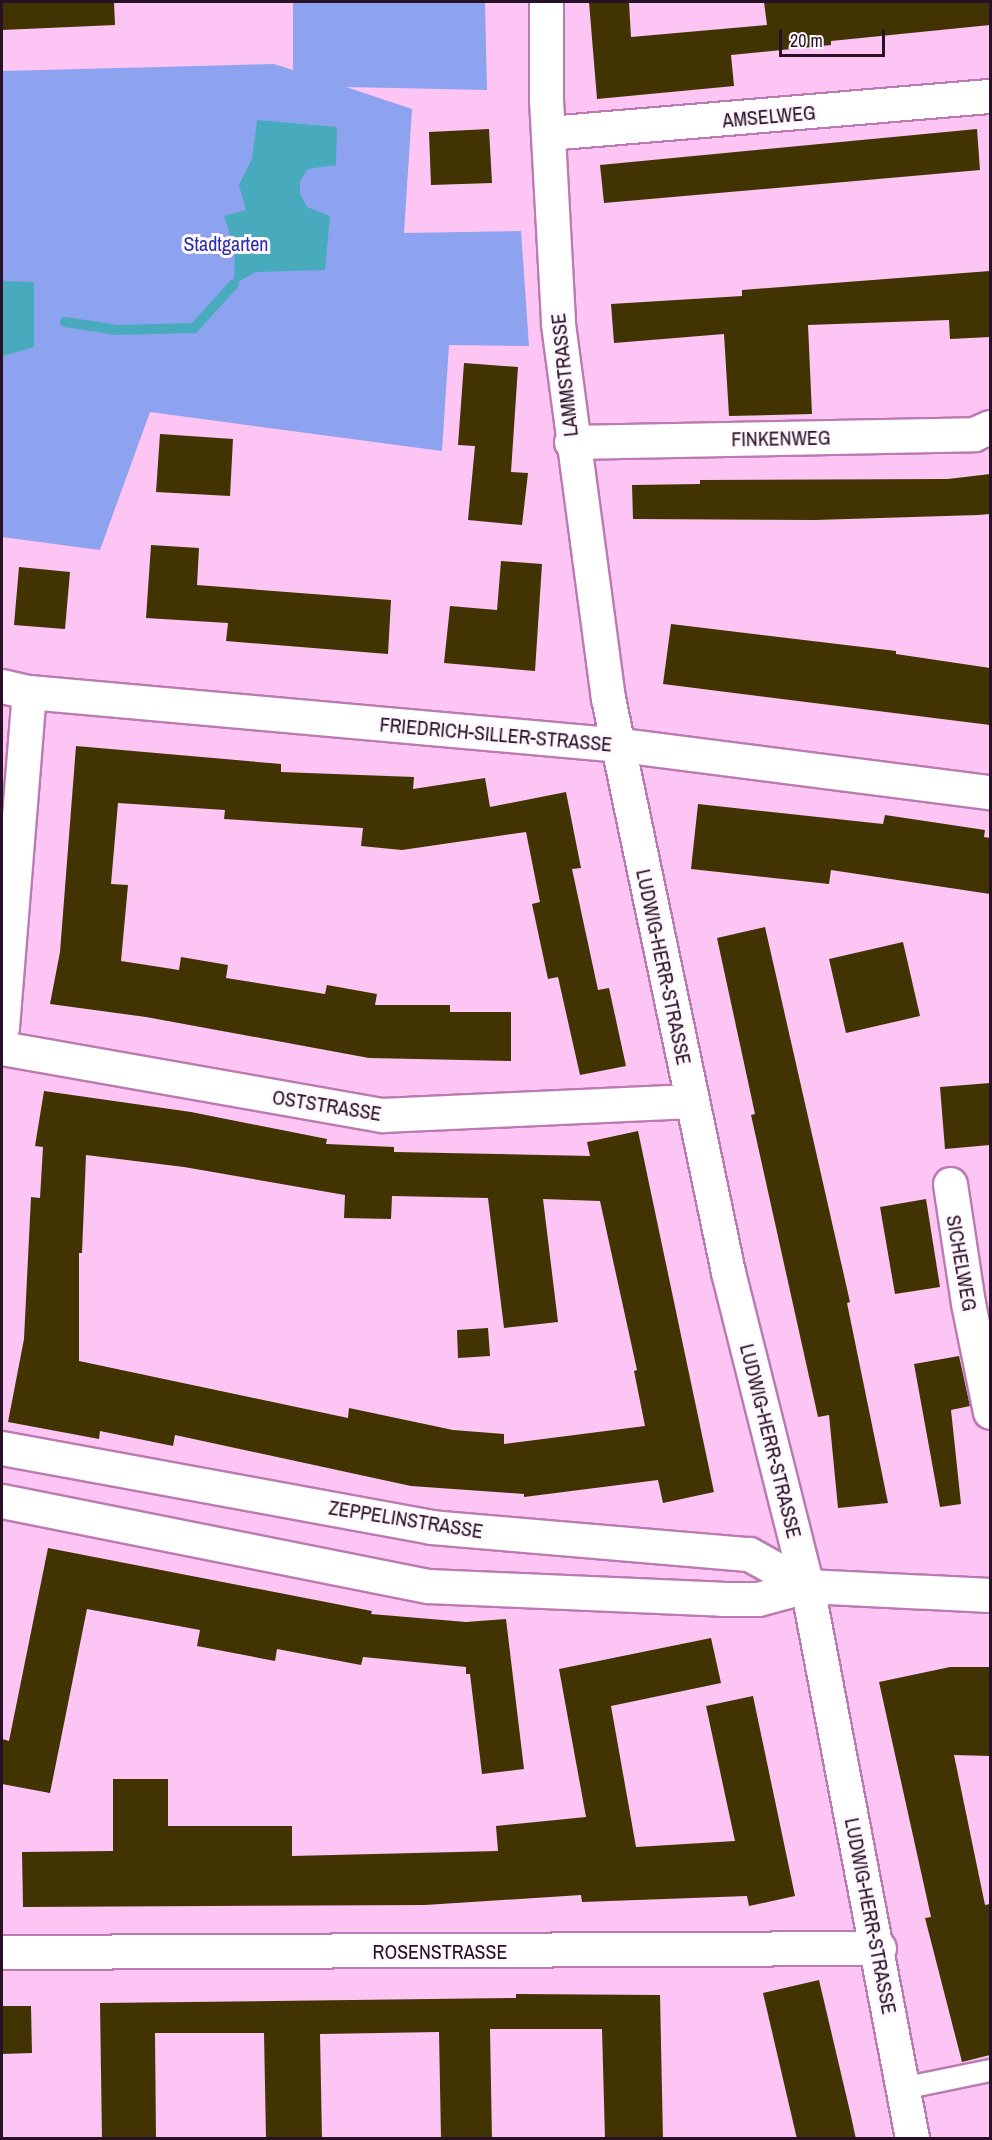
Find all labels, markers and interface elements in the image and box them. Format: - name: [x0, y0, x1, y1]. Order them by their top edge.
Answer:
- scale bar: [782, 18, 888, 56]
- text: 20 m: [790, 28, 823, 53]
- street label: AMSELWEG: [721, 100, 817, 132]
- park label: Stadtgarten: [184, 231, 268, 255]
- street label: LAMMSTRASSE: [546, 312, 582, 438]
- street label: FINKENWEG: [731, 425, 831, 451]
- street label: FRIEDRICH-SILLER-STRASSE: [379, 712, 613, 756]
- street label: LUDWIG-HERR-STRASSE: [632, 867, 696, 1067]
- street label: OSTSTRASSE: [271, 1085, 383, 1125]
- street label: SICHELWEG: [942, 1213, 982, 1313]
- street label: LUDWIG-HERR-STRASSE: [735, 1341, 807, 1541]
- street label: ZEPPELINSTRASSE: [327, 1495, 485, 1543]
- street label: LUDWIG-HERR-STRASSE: [840, 1816, 902, 2016]
- street label: ROSENSTRASSE: [373, 1939, 507, 1963]

